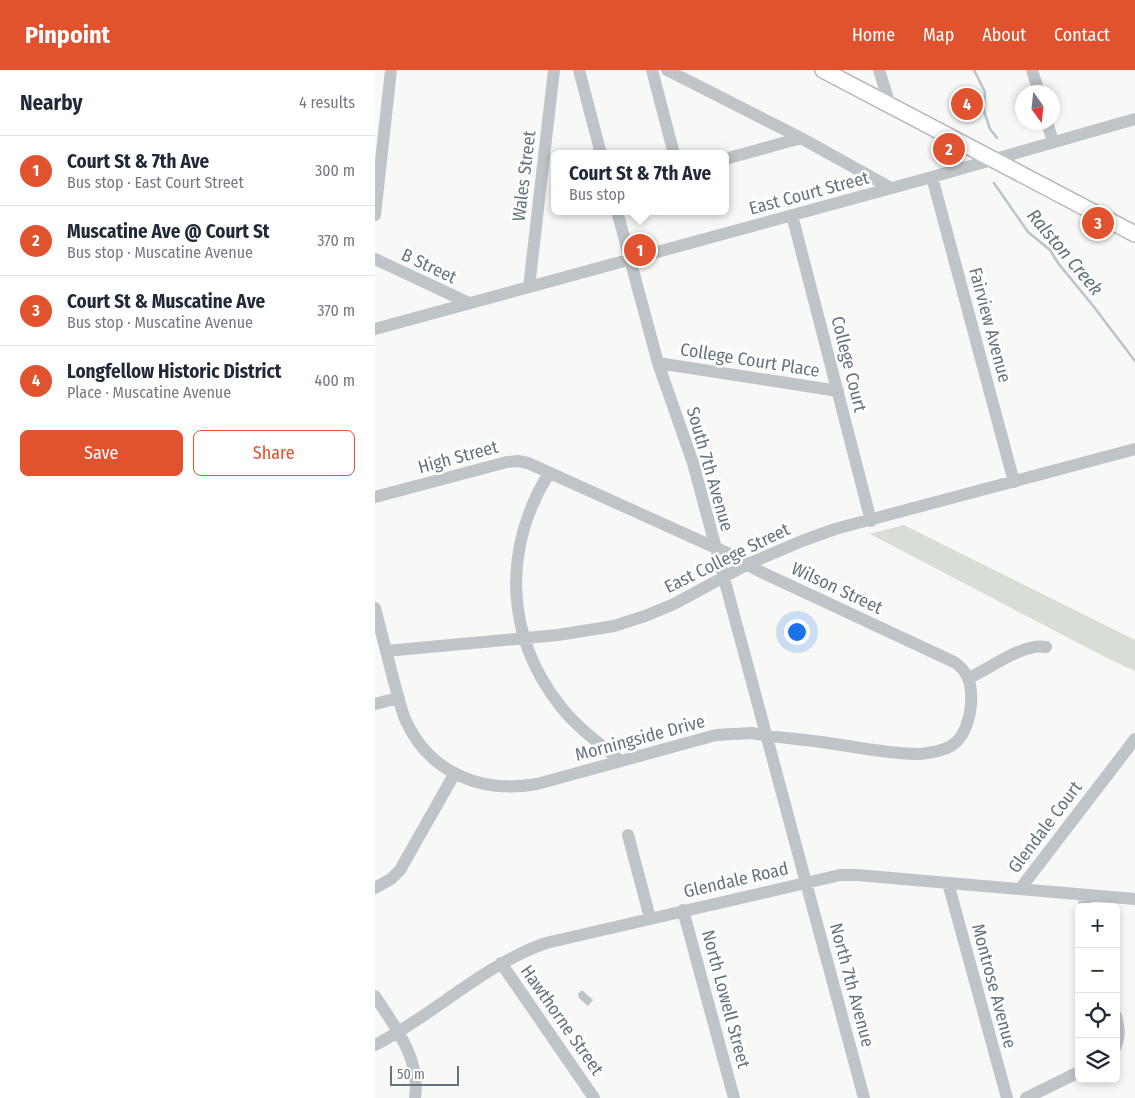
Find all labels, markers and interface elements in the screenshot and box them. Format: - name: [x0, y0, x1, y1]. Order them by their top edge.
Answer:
- text: Pinpoint: [25, 21, 110, 49]
- text: Home: [852, 24, 895, 46]
- text: Map: [923, 24, 954, 46]
- text: About: [982, 24, 1026, 46]
- text: Contact: [1054, 24, 1110, 46]
- pin: 4: [951, 85, 983, 123]
- north arrow: [1015, 85, 1060, 130]
- text: Nearby: [20, 90, 82, 116]
- text: 4 results: [299, 93, 355, 112]
- street label: Wales Street: [508, 129, 540, 223]
- pin: 2: [933, 130, 965, 168]
- text: Court St & 7th Ave: [67, 150, 209, 173]
- popup: [551, 150, 729, 215]
- text: 1: [33, 161, 39, 180]
- text: 300 m: [315, 161, 355, 180]
- text: Court St & 7th Ave: [569, 162, 711, 185]
- street label: East Court Street: [747, 166, 871, 220]
- text: Bus stop · East Court Street: [67, 173, 244, 192]
- text: Bus stop: [569, 185, 625, 204]
- water label: Ralston Creek: [1022, 204, 1108, 300]
- pin: 3: [1082, 204, 1114, 242]
- text: Muscatine Ave @ Court St: [67, 220, 269, 243]
- text: 2: [32, 231, 40, 250]
- text: 370 m: [317, 231, 355, 250]
- pin: 1: [624, 231, 656, 269]
- text: Bus stop · Muscatine Avenue: [67, 243, 253, 262]
- street label: B Street: [398, 244, 460, 288]
- street label: Fairview Avenue: [964, 265, 1016, 385]
- text: Court St & Muscatine Ave: [67, 290, 265, 313]
- text: 3: [32, 301, 40, 320]
- text: 370 m: [317, 301, 355, 320]
- text: Bus stop · Muscatine Avenue: [67, 313, 253, 332]
- street label: College Court: [827, 314, 872, 414]
- street label: College Court Place: [679, 338, 821, 382]
- text: Longfellow Historic District: [67, 360, 282, 383]
- text: 4: [32, 371, 40, 390]
- text: 400 m: [315, 371, 355, 390]
- text: Place · Muscatine Avenue: [67, 383, 231, 402]
- street label: South 7th Avenue: [682, 404, 738, 534]
- button: Save: [20, 430, 183, 476]
- button: Share: [193, 430, 355, 476]
- street label: High Street: [416, 436, 500, 478]
- street label: East College Street: [661, 518, 793, 598]
- street label: Wilson Street: [788, 557, 886, 619]
- your location: [784, 619, 810, 645]
- street label: Morningside Drive: [573, 710, 707, 766]
- street label: Glendale Court: [1003, 777, 1087, 877]
- street label: Glendale Road: [682, 857, 790, 903]
- map controls: [1075, 903, 1120, 1083]
- button: +: [1075, 903, 1120, 948]
- street label: North 7th Avenue: [825, 921, 879, 1049]
- street label: Montrose Avenue: [967, 921, 1021, 1051]
- street label: North Lowell Street: [697, 928, 755, 1071]
- button: −: [1075, 948, 1120, 993]
- street label: Hawthorne Street: [516, 961, 608, 1079]
- button: locate: [1075, 993, 1120, 1038]
- button: layers: [1075, 1038, 1120, 1083]
- scale bar: [390, 1063, 459, 1086]
- text: 50 m: [397, 1066, 425, 1083]

